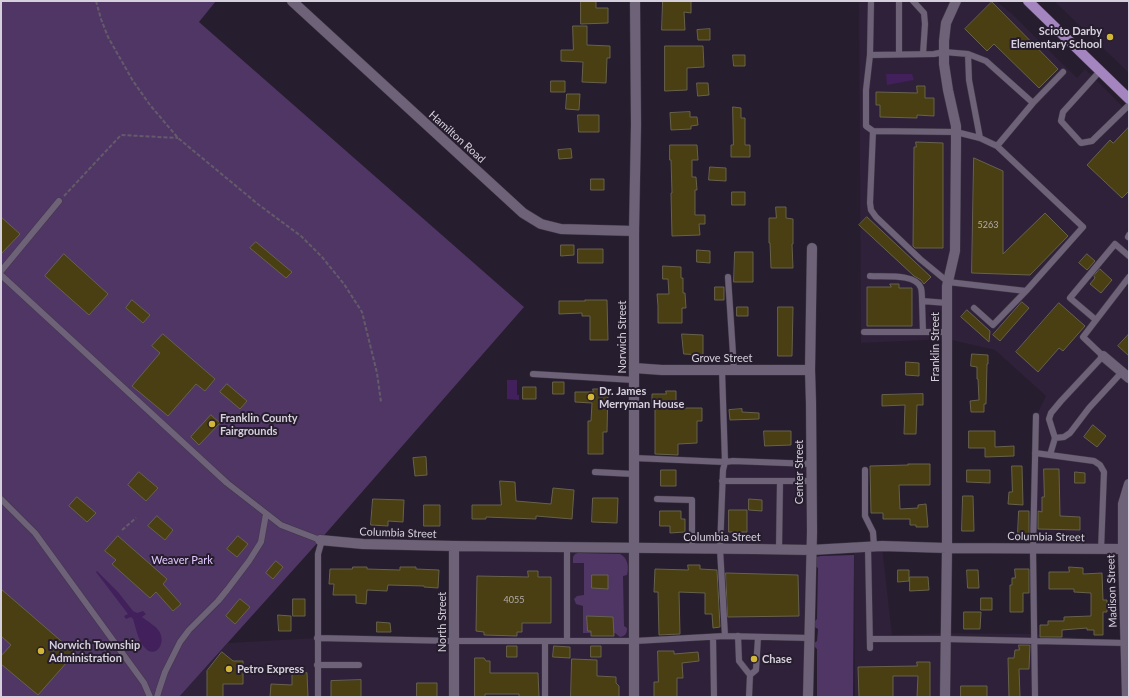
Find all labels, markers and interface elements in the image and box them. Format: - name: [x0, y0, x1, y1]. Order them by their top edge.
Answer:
- place label: Scioto Darby Elementary School: [1011, 24, 1102, 50]
- marker: Scioto Darby Elementary School: [1105, 32, 1115, 42]
- street label: Hamilton Road: [426, 108, 488, 166]
- house number: 5263: [978, 220, 998, 230]
- street label: Norwich Street: [615, 301, 629, 373]
- street label: Franklin Street: [928, 312, 942, 382]
- street label: Grove Street: [692, 351, 752, 365]
- place label: Dr. James Merryman House: [599, 384, 684, 410]
- marker: Dr. James Merryman House: [586, 392, 596, 402]
- place label: Franklin County Fairgrounds: [220, 411, 298, 437]
- marker: Franklin County Fairgrounds: [207, 419, 217, 429]
- street label: Center Street: [792, 440, 806, 504]
- street label: Columbia Street: [359, 525, 437, 541]
- street label: Columbia Street: [683, 530, 761, 544]
- street label: Columbia Street: [1007, 530, 1085, 544]
- park label: Weaver Park: [151, 553, 213, 567]
- street label: Madison Street: [1104, 554, 1120, 628]
- street label: North Street: [435, 592, 449, 652]
- house number: 4055: [504, 595, 524, 605]
- place label: Norwich Township Administration: [49, 638, 140, 664]
- marker: Norwich Township Administration: [36, 646, 46, 656]
- place label: Chase: [762, 652, 792, 666]
- marker: Chase: [749, 654, 759, 664]
- place label: Petro Express: [237, 662, 304, 676]
- marker: Petro Express: [224, 664, 234, 674]

